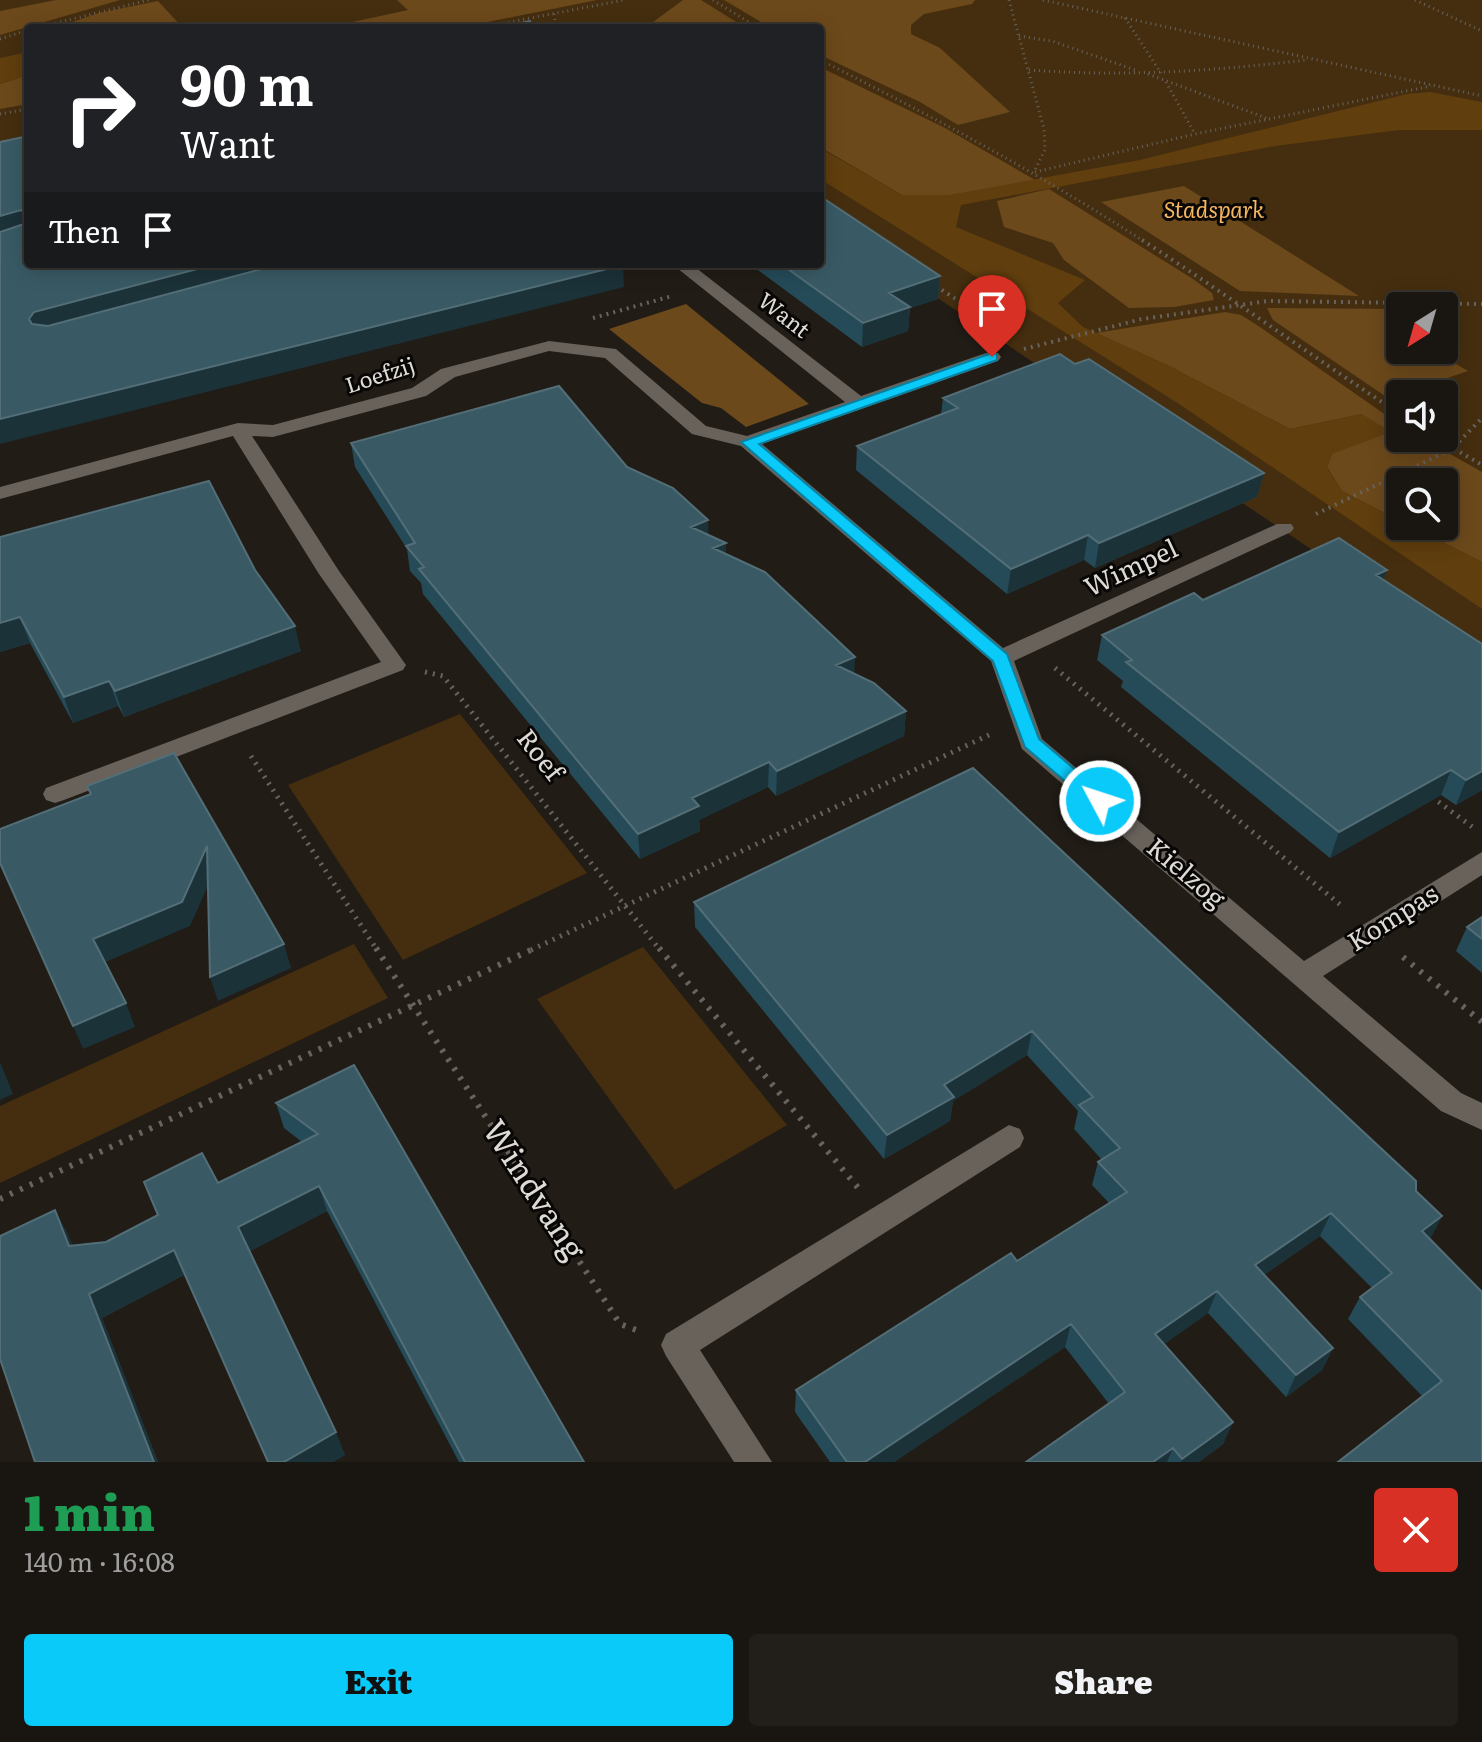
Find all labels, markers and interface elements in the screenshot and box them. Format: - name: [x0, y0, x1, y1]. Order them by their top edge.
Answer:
- text: 90 m: [180, 40, 314, 123]
- icon: right: [48, 56, 152, 160]
- text: Want: [180, 116, 275, 169]
- park label: Stadspark: [1164, 192, 1264, 225]
- text: Then: [48, 208, 120, 252]
- icon: arrive: [136, 208, 180, 252]
- pin: [958, 275, 1026, 357]
- street label: Want: [752, 283, 818, 345]
- icon: arrive: [970, 287, 1014, 331]
- north arrow: [1386, 292, 1458, 364]
- map controls: [1386, 292, 1458, 540]
- street label: Loefzij: [340, 347, 419, 400]
- button: sound: [1386, 380, 1458, 452]
- button: search: [1386, 468, 1458, 540]
- street label: Wimpel: [1077, 527, 1183, 604]
- street label: Roef: [509, 719, 576, 789]
- position arrow: [1058, 759, 1142, 843]
- street label: Kielzog: [1140, 826, 1236, 916]
- street label: Kompas: [1339, 873, 1445, 959]
- street label: Windvang: [473, 1109, 600, 1268]
- text: 1 min: [24, 1475, 155, 1546]
- button: close: [1374, 1488, 1458, 1572]
- text: 140 m · 16:08: [24, 1541, 175, 1580]
- button: Exit: [24, 1634, 733, 1726]
- button: Share: [749, 1634, 1458, 1726]

